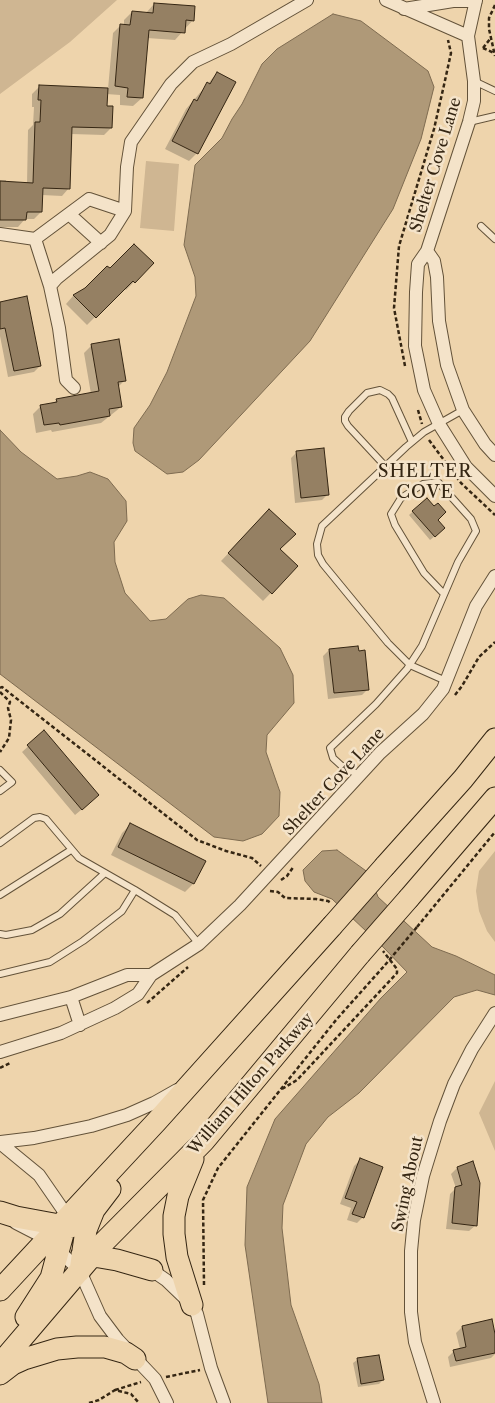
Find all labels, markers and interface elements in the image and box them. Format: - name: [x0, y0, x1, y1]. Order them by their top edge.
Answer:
- street label: Shelter Cove Lane: [406, 95, 466, 235]
- district label: SHELTER COVE: [377, 461, 473, 504]
- street label: Shelter Cove Lane: [279, 724, 389, 840]
- street label: William Hilton Parkway: [184, 1009, 318, 1159]
- street label: Swing About: [389, 1135, 427, 1233]

